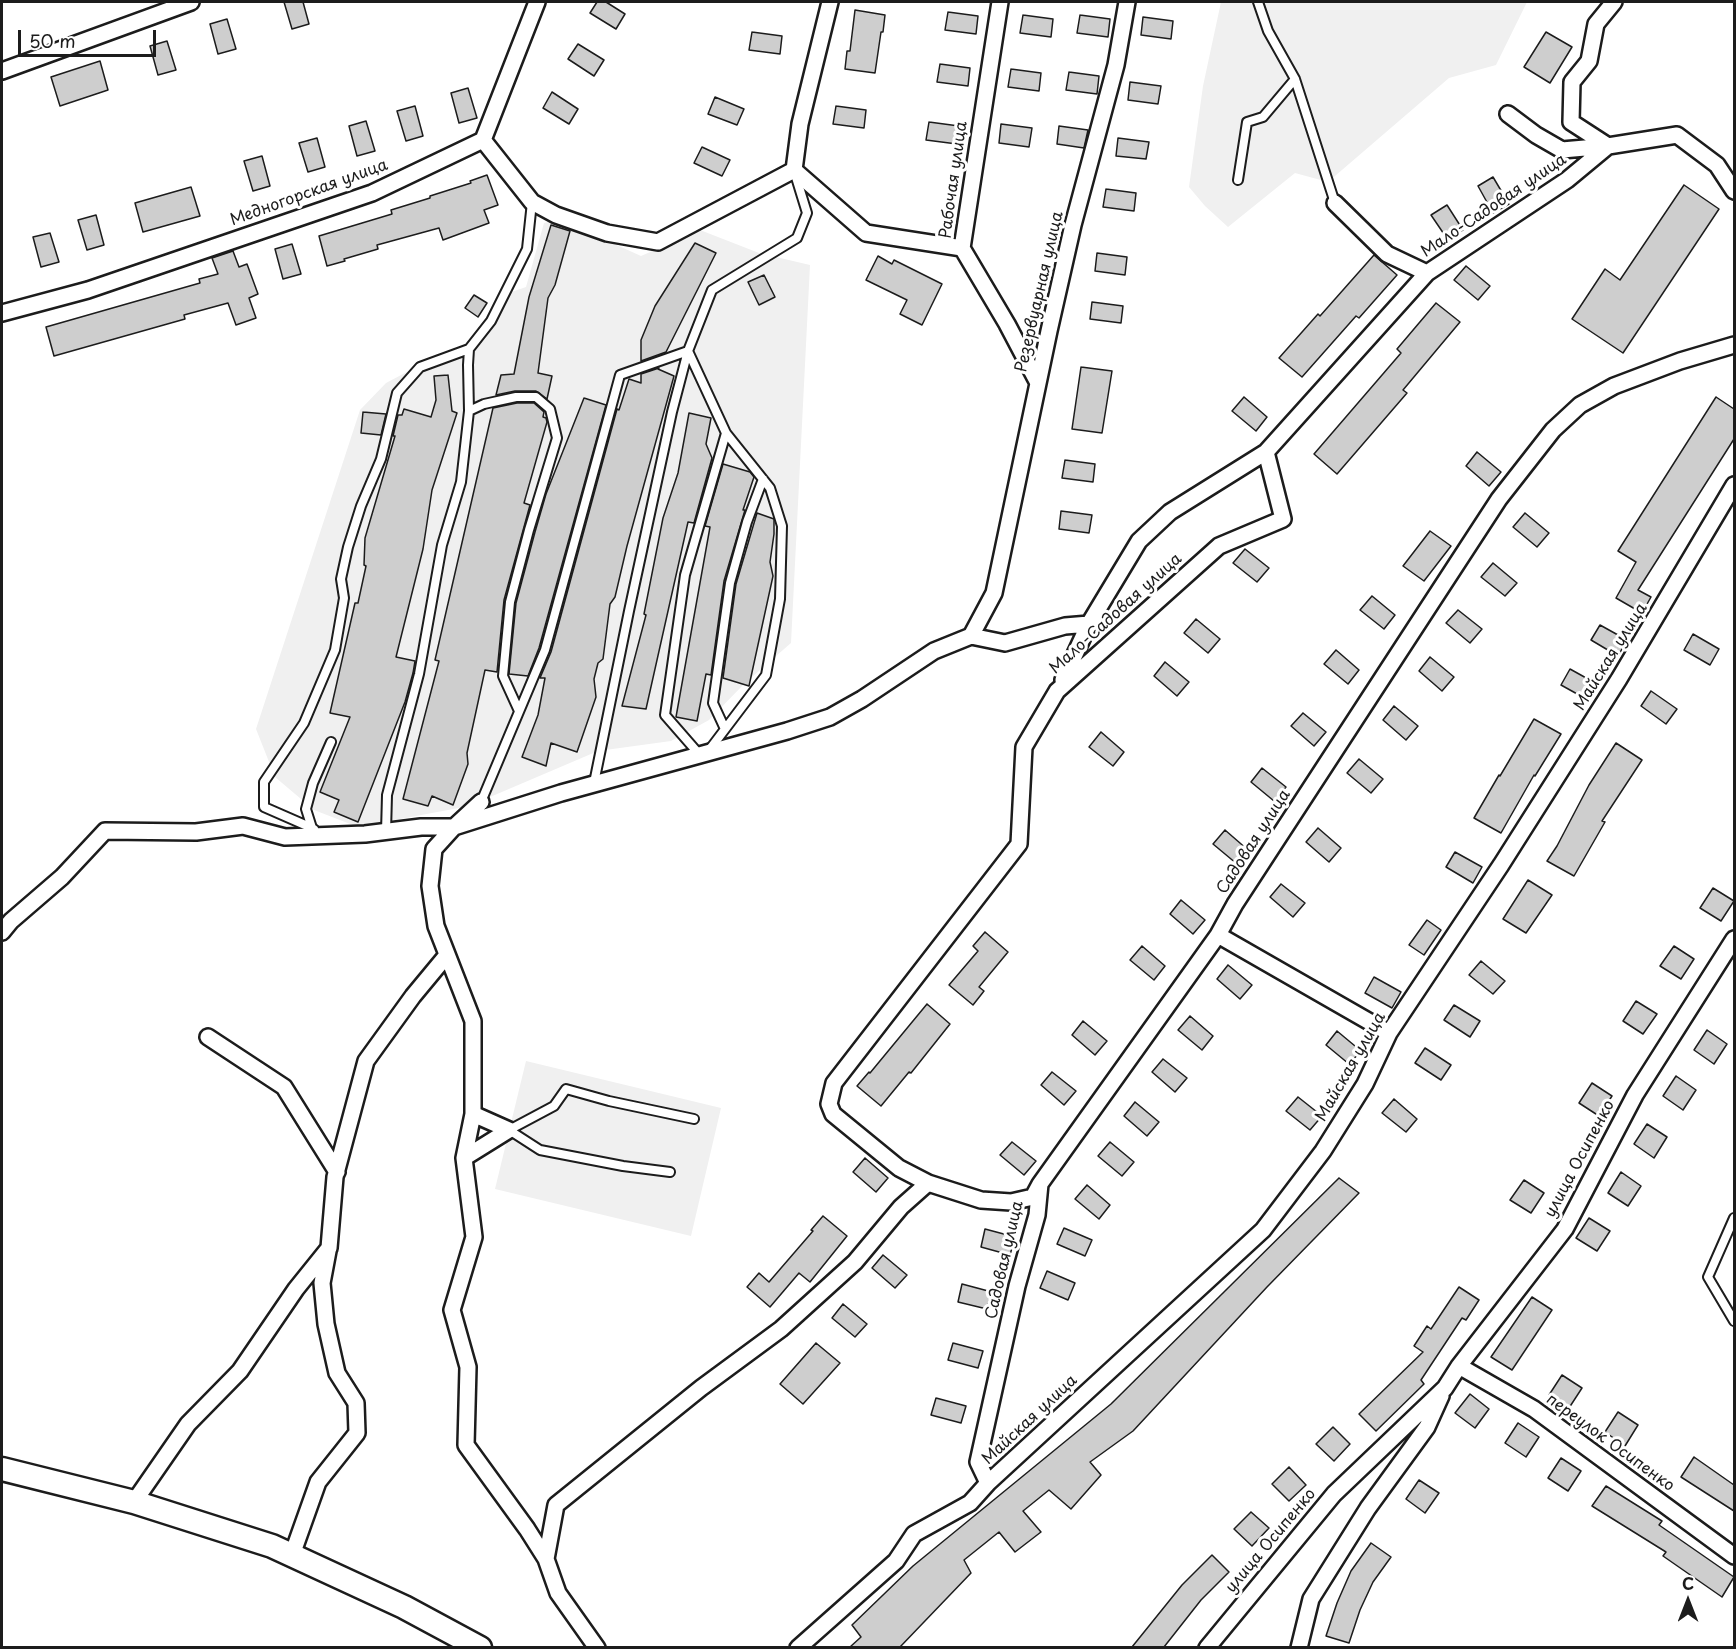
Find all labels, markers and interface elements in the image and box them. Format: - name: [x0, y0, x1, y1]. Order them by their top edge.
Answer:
- scale bar: [21, 18, 159, 56]
- text: 50 m: [29, 27, 76, 54]
- street label: Рабочая улица: [936, 120, 972, 240]
- street label: Мало-Садовая улица: [1418, 150, 1570, 262]
- street label: Медногорская улица: [228, 156, 390, 230]
- street label: Резервуарная улица: [1012, 210, 1068, 374]
- street label: Мало-Садовая улица: [1046, 550, 1186, 678]
- street label: Майская улица: [1570, 600, 1652, 714]
- street label: Садовая улица: [1213, 786, 1295, 898]
- street label: Майская улица: [1312, 1009, 1390, 1125]
- street label: улица Осипенко: [1541, 1097, 1619, 1221]
- street label: Садовая улица: [982, 1199, 1028, 1321]
- street label: Майская улица: [979, 1371, 1081, 1469]
- street label: переулок Осипенко: [1542, 1390, 1678, 1496]
- street label: улица Осипенко: [1222, 1485, 1320, 1597]
- north arrow: [1658, 1571, 1718, 1631]
- text: С: [1682, 1571, 1694, 1595]

